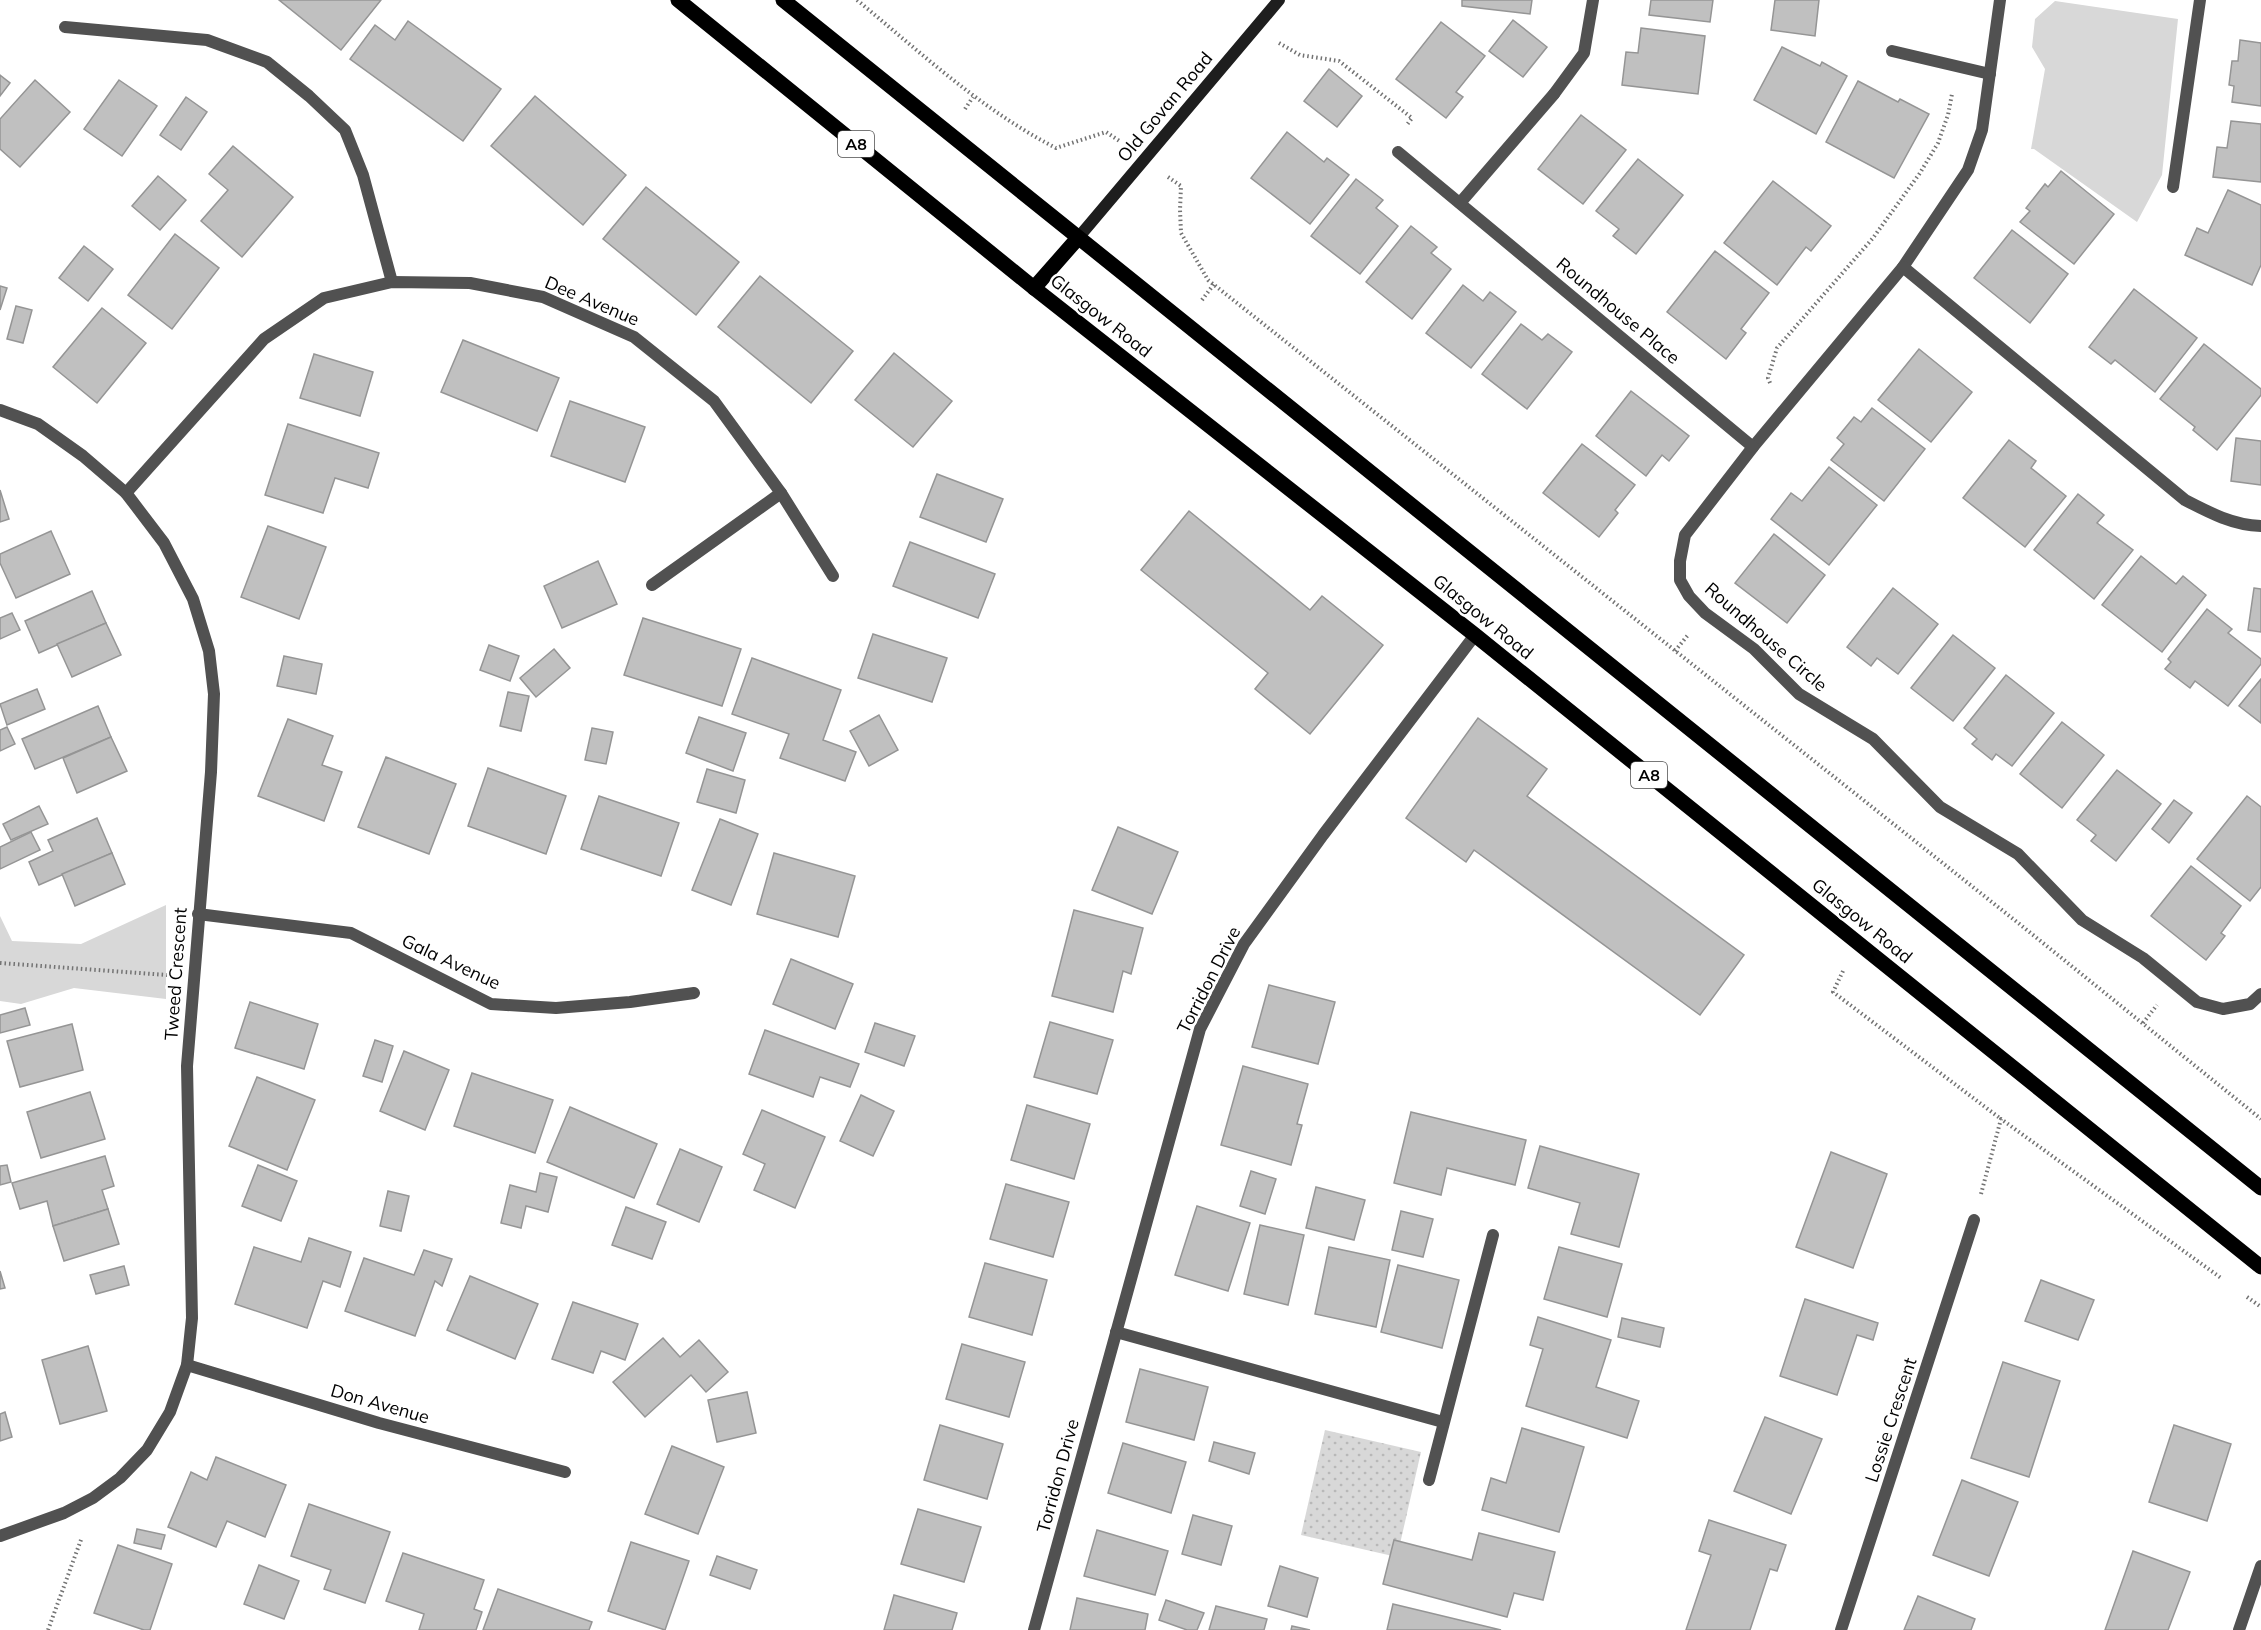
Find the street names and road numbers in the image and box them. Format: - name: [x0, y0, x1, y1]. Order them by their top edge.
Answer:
- street label: Old Govan Road: [1112, 47, 1217, 166]
- road number: A8: [838, 131, 874, 157]
- street label: Roundhouse Place: [1552, 252, 1685, 369]
- street label: Glasgow Road: [1046, 269, 1157, 362]
- street label: Dee Avenue: [541, 270, 643, 331]
- street label: Glasgow Road: [1428, 569, 1538, 664]
- street label: Roundhouse Circle: [1700, 577, 1832, 696]
- road number: A8: [1631, 762, 1667, 788]
- street label: Glasgow Road: [1807, 873, 1917, 968]
- street label: Tweed Crescent: [159, 907, 192, 1041]
- street label: Torridon Drive: [1172, 922, 1245, 1037]
- street label: Gala Avenue: [398, 929, 504, 994]
- street label: Lossie Crescent: [1860, 1355, 1921, 1485]
- street label: Don Avenue: [328, 1378, 432, 1429]
- street label: Torridon Drive: [1031, 1416, 1084, 1535]

